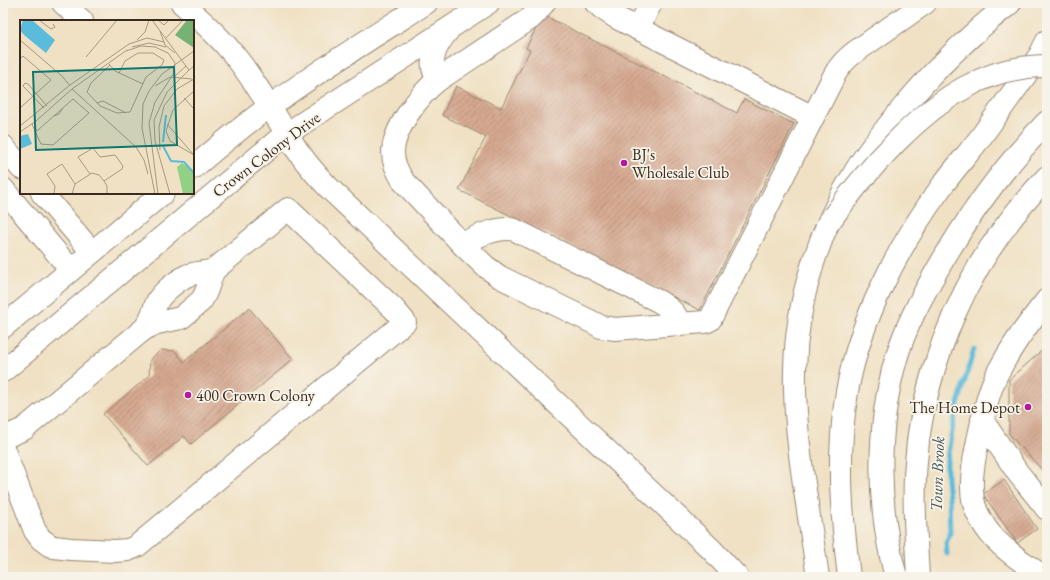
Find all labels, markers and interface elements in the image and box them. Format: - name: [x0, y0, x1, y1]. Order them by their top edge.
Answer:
- inset map: [20, 20, 194, 194]
- street label: Crown Colony Drive: [208, 107, 325, 202]
- place label: BJ's Wholesale Club: [632, 144, 729, 183]
- marker: BJ's Wholesale Club: [619, 158, 629, 168]
- place label: 400 Crown Colony: [196, 385, 316, 406]
- marker: 400 Crown Colony: [183, 390, 193, 400]
- place label: The Home Depot: [909, 397, 1020, 418]
- marker: The Home Depot: [1023, 402, 1033, 412]
- water label: Town Brook: [925, 436, 949, 512]

